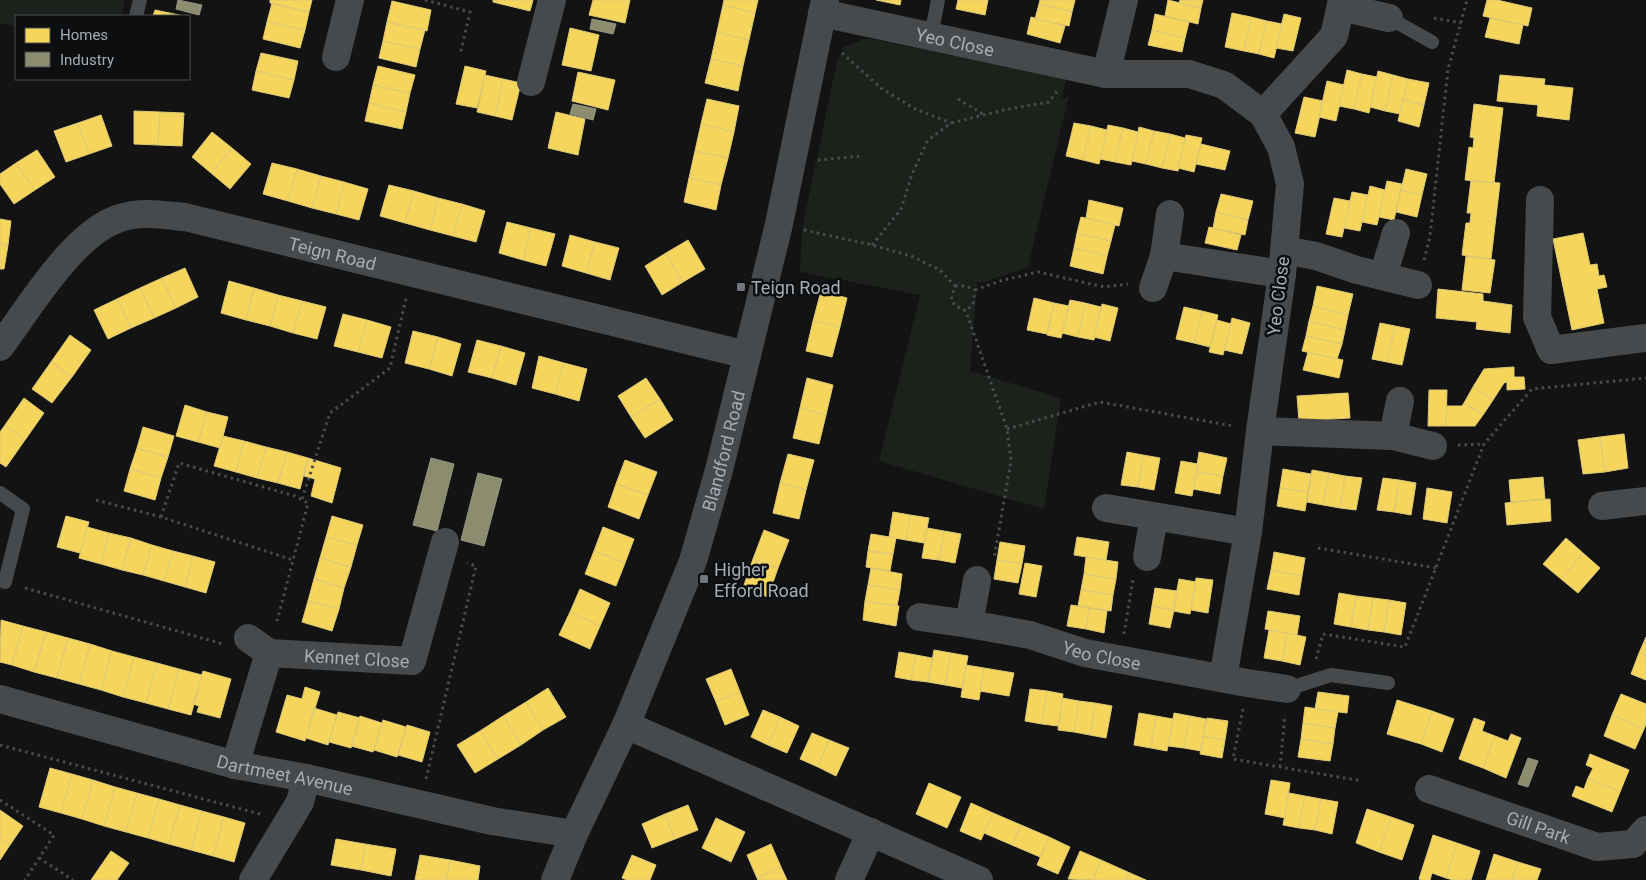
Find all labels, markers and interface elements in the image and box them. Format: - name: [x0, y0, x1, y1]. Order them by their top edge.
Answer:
- legend: [15, 15, 190, 80]
- street label: Yeo Close: [914, 23, 996, 60]
- text: Homes: [60, 26, 108, 44]
- text: Industry: [60, 51, 114, 69]
- street label: Teign Road: [286, 232, 378, 274]
- street label: Yeo Close: [1263, 255, 1293, 337]
- place label: Teign Road: [751, 277, 841, 298]
- marker: Teign Road: [735, 281, 747, 293]
- street label: Blandford Road: [697, 388, 749, 514]
- place label: Higher Efford Road: [714, 559, 809, 601]
- marker: Higher Efford Road: [698, 573, 710, 585]
- street label: Yeo Close: [1060, 636, 1142, 674]
- street label: Kennet Close: [303, 644, 410, 671]
- street label: Dartmeet Avenue: [215, 750, 355, 799]
- street label: Gill Park: [1504, 806, 1574, 848]

